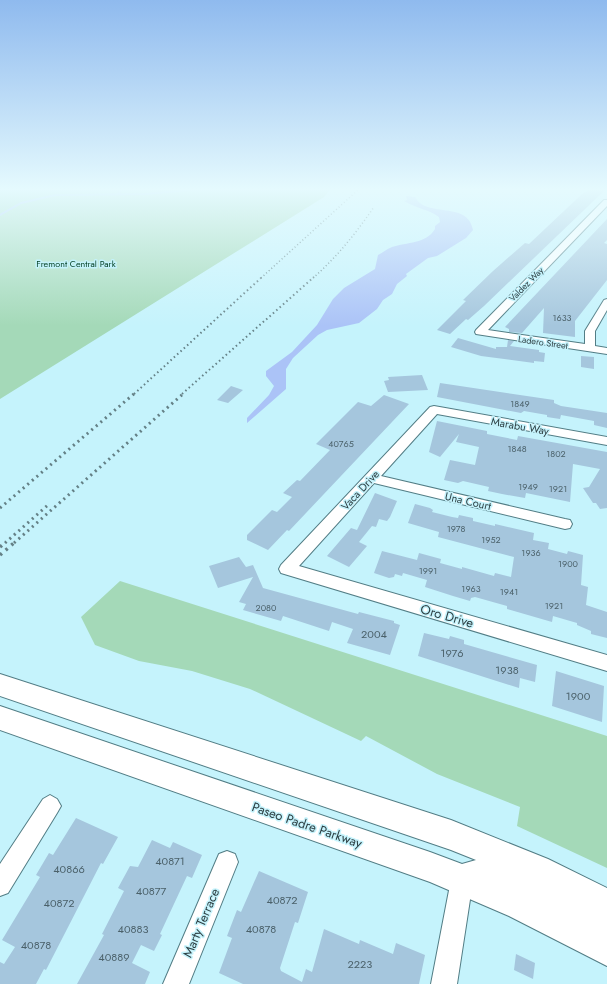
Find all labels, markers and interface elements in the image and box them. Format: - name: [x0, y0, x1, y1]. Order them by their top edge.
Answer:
- park label: Fremont Central Park: [36, 257, 116, 270]
- street label: Valdez Way: [506, 264, 546, 304]
- house number: 1633: [552, 311, 572, 324]
- street label: Ladero Street: [517, 332, 570, 352]
- house number: 1849: [510, 397, 530, 410]
- street label: Marabu Way: [490, 413, 550, 439]
- house number: 40765: [328, 437, 354, 450]
- house number: 1848: [507, 442, 527, 455]
- house number: 1802: [546, 447, 566, 460]
- street label: Vaca Drive: [337, 466, 383, 514]
- house number: 1949: [518, 480, 538, 493]
- house number: 1921: [549, 482, 567, 495]
- street label: Una Court: [443, 488, 493, 514]
- house number: 1978: [447, 522, 465, 535]
- house number: 1952: [481, 533, 501, 546]
- house number: 1936: [521, 546, 541, 559]
- house number: 1900: [558, 557, 579, 570]
- house number: 1991: [419, 564, 437, 577]
- house number: 1963: [461, 582, 481, 595]
- house number: 1941: [500, 585, 518, 598]
- street label: Oro Drive: [418, 599, 476, 633]
- house number: 1921: [545, 599, 563, 612]
- house number: 2080: [256, 601, 277, 614]
- house number: 2004: [361, 626, 388, 642]
- house number: 1976: [440, 645, 464, 661]
- house number: 1938: [495, 662, 519, 678]
- house number: 1900: [566, 688, 591, 704]
- street label: Paseo Padre Parkway: [249, 797, 365, 853]
- house number: 40871: [155, 853, 185, 869]
- house number: 40866: [53, 861, 85, 877]
- house number: 40877: [136, 883, 166, 899]
- street label: Marty Terrace: [178, 885, 224, 961]
- house number: 40872: [267, 892, 297, 908]
- house number: 40872: [44, 895, 74, 911]
- house number: 40883: [117, 921, 149, 937]
- house number: 40878: [246, 921, 276, 937]
- house number: 40878: [21, 937, 51, 953]
- house number: 40889: [98, 949, 130, 965]
- house number: 2223: [348, 956, 372, 972]

